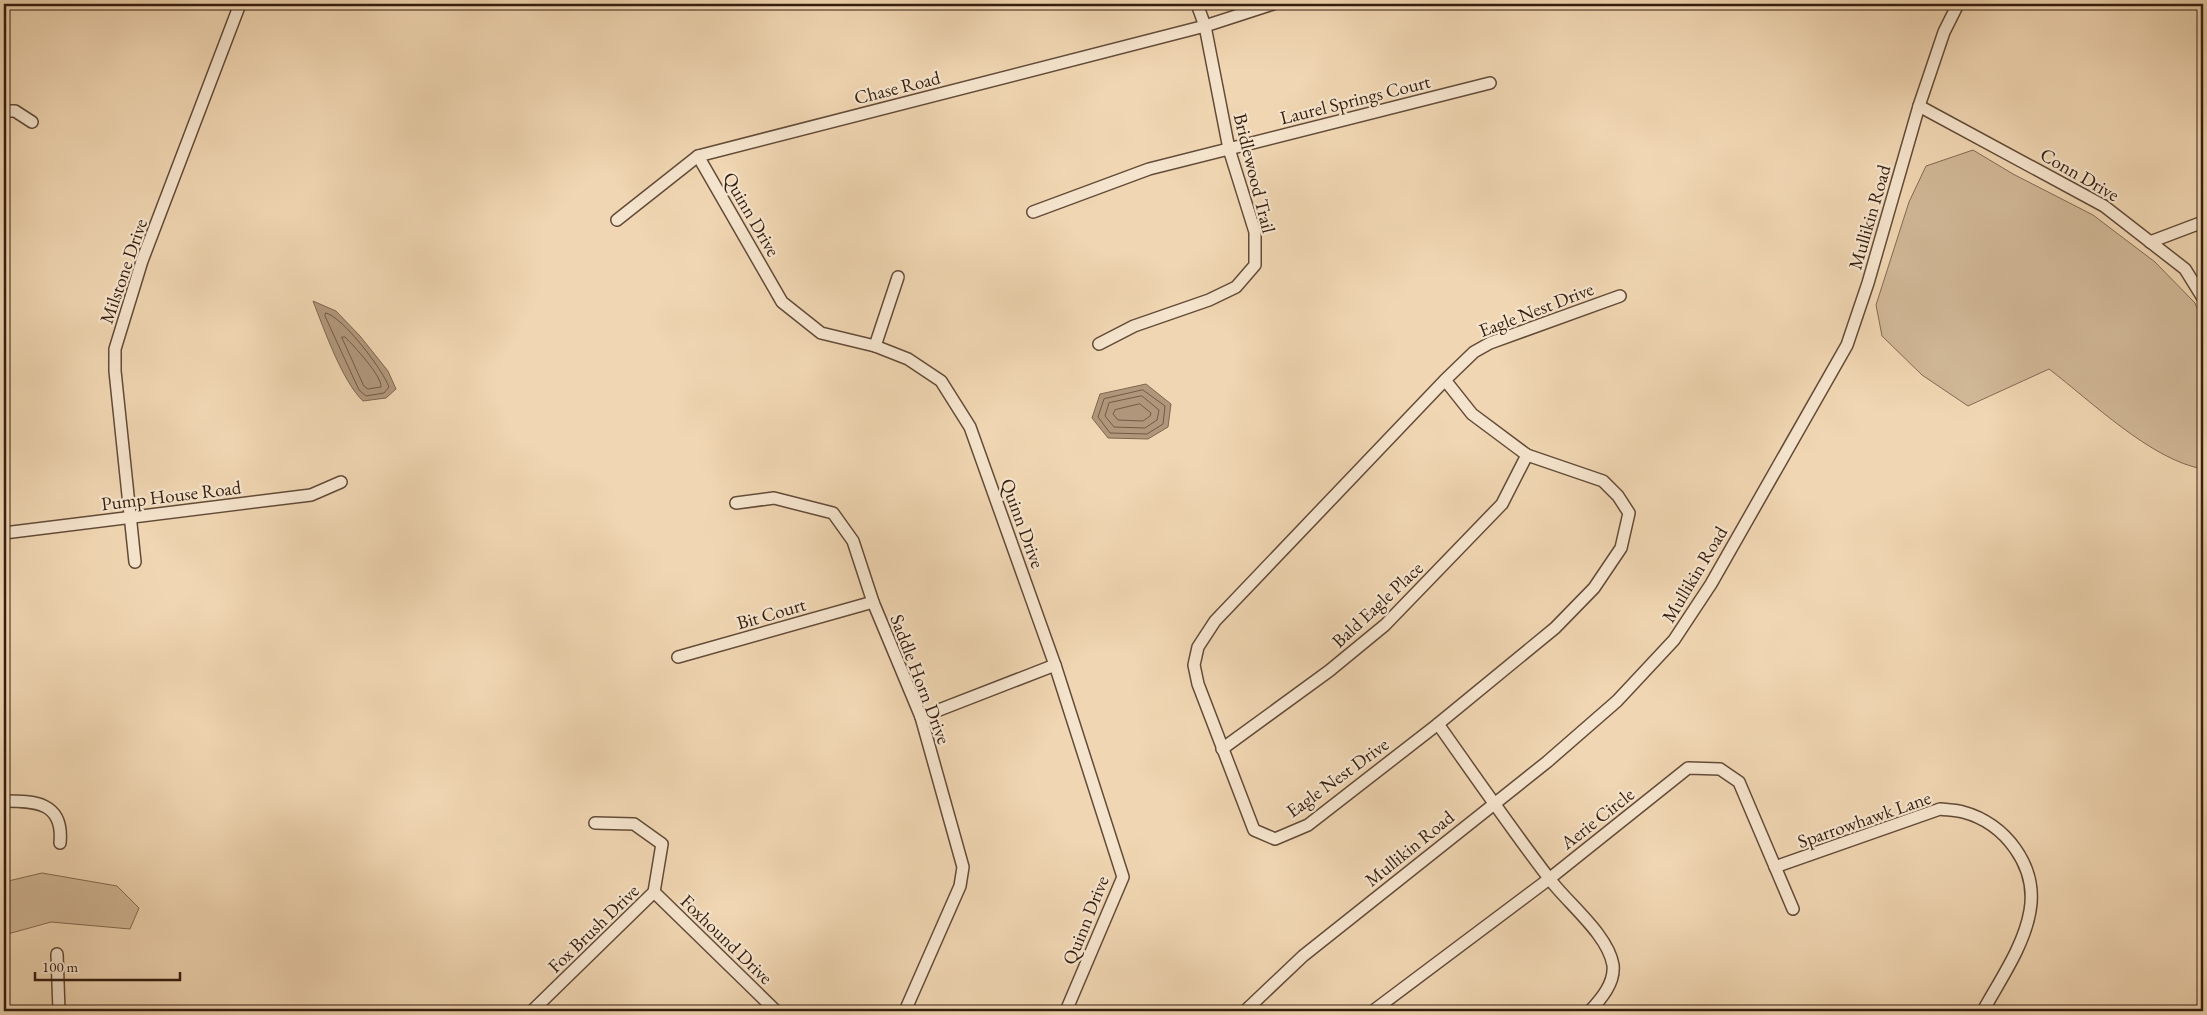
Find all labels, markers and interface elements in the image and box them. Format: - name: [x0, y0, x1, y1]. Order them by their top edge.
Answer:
- street label: Chase Road: [851, 65, 943, 110]
- street label: Laurel Springs Court: [1277, 69, 1433, 130]
- street label: Bridlewood Trail: [1228, 111, 1282, 236]
- street label: Conn Drive: [2036, 142, 2124, 207]
- street label: Mullikin Road: [1843, 161, 1896, 273]
- street label: Quinn Drive: [717, 167, 786, 261]
- street label: Milstone Drive: [94, 215, 153, 327]
- street label: Eagle Nest Drive: [1475, 276, 1597, 343]
- street label: Pump House Road: [100, 474, 243, 516]
- street label: Quinn Drive: [995, 475, 1050, 571]
- street label: Mullikin Road: [1656, 521, 1733, 627]
- street label: Bald Eagle Place: [1326, 556, 1428, 653]
- street label: Bit Court: [734, 592, 809, 635]
- street label: Saddle Horn Drive: [884, 611, 957, 748]
- street label: Eagle Nest Drive: [1281, 732, 1394, 823]
- street label: Aerie Circle: [1555, 782, 1639, 856]
- street label: Sparrowhawk Lane: [1794, 785, 1934, 854]
- street label: Mullikin Road: [1359, 804, 1459, 892]
- street label: Quinn Drive: [1056, 872, 1115, 968]
- street label: Fox Brush Drive: [542, 878, 644, 978]
- street label: Foxhound Drive: [675, 889, 778, 990]
- scale bar: [35, 950, 180, 982]
- text: 100 m: [42, 957, 79, 976]

